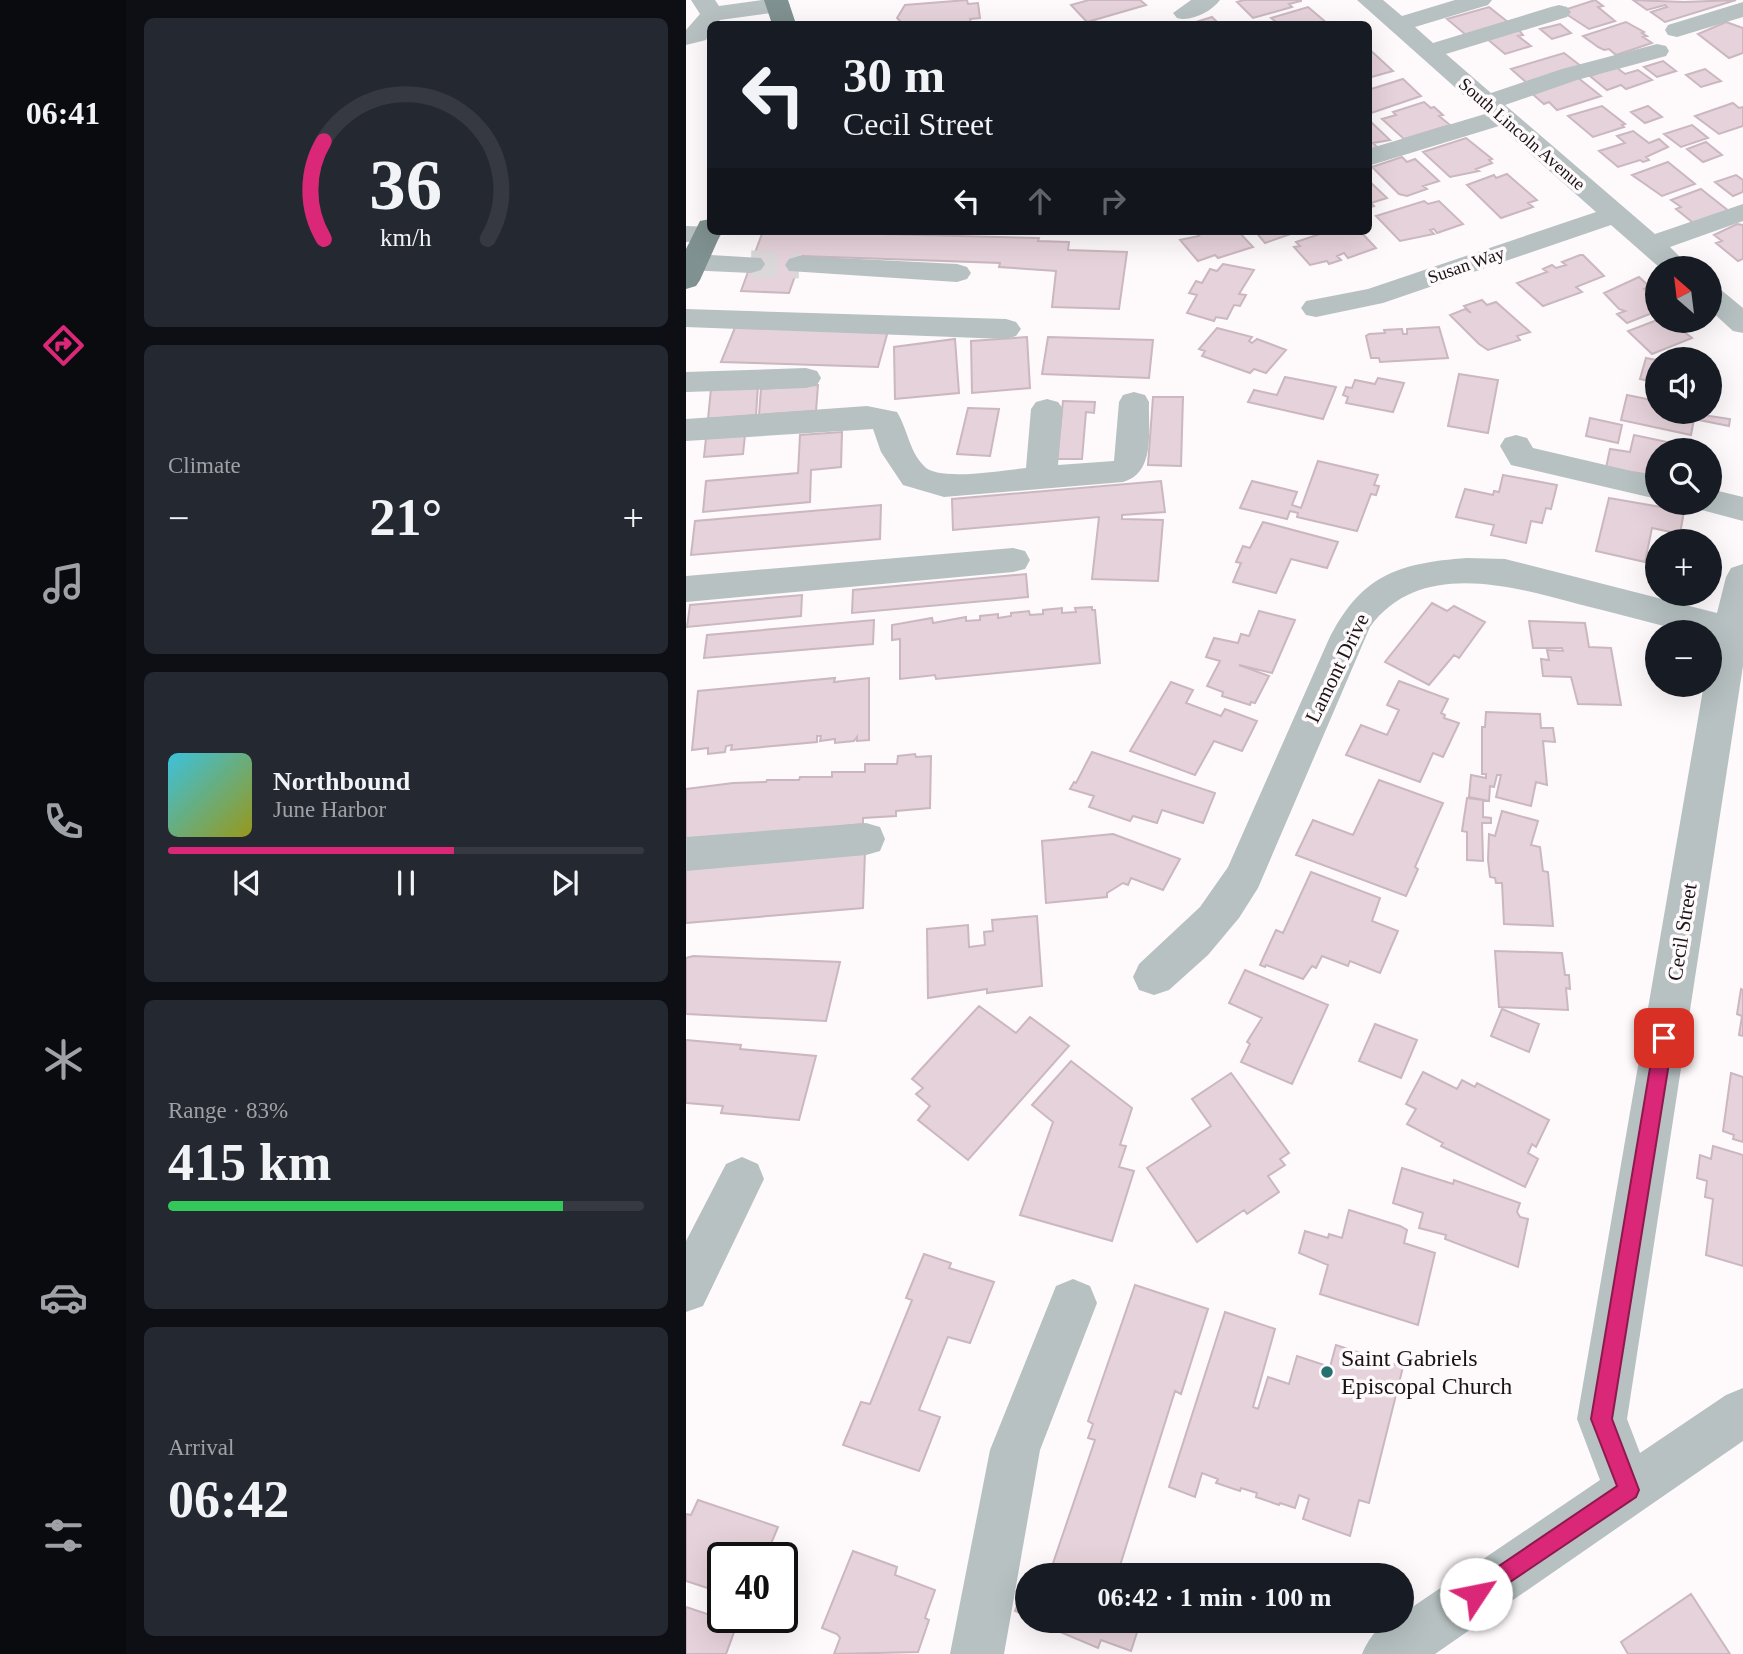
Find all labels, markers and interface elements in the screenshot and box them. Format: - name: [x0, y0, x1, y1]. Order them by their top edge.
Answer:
- text: 30 m: [843, 48, 945, 103]
- icon: left: [728, 49, 819, 140]
- street label: South Lincoln Avenue: [1455, 74, 1589, 194]
- text: 06:41: [26, 95, 100, 131]
- text: Cecil Street: [843, 106, 993, 142]
- text: 36: [370, 144, 442, 225]
- icon: left: [948, 182, 986, 220]
- icon: ahead: [1021, 182, 1059, 220]
- icon: right: [1094, 182, 1132, 220]
- text: km/h: [380, 223, 432, 250]
- street label: Susan Way: [1425, 243, 1507, 287]
- north arrow: [1645, 256, 1722, 332]
- map controls: [1645, 256, 1722, 697]
- icon: directions: [39, 321, 88, 370]
- button: sound: [1645, 347, 1722, 424]
- button: search: [1645, 438, 1722, 515]
- text: Climate: [168, 453, 241, 478]
- text: 21°: [370, 489, 442, 546]
- text: −: [168, 497, 189, 539]
- text: +: [623, 497, 644, 539]
- button: +: [1645, 529, 1722, 606]
- icon: music: [39, 559, 88, 608]
- street label: Lamont Drive: [1300, 610, 1374, 726]
- button: −: [1645, 620, 1722, 697]
- text: Northbound: [273, 767, 410, 796]
- icon: phone: [39, 797, 88, 846]
- text: June Harbor: [273, 797, 386, 822]
- icon: previous: [228, 864, 266, 902]
- icon: pause: [387, 864, 425, 902]
- icon: next: [546, 864, 584, 902]
- street label: Cecil Street: [1662, 881, 1702, 983]
- pin: [1634, 1008, 1694, 1068]
- icon: arrive: [1645, 1019, 1683, 1057]
- icon: climate: [39, 1035, 88, 1084]
- text: Range · 83%: [168, 1098, 288, 1123]
- text: 415 km: [168, 1134, 331, 1191]
- icon: car: [39, 1273, 88, 1322]
- place label: Saint Gabriels Episcopal Church: [1341, 1345, 1512, 1399]
- marker: Saint Gabriels Episcopal Church: [1319, 1364, 1335, 1380]
- text: Arrival: [168, 1435, 234, 1460]
- text: 06:42: [168, 1471, 289, 1528]
- icon: filters: [39, 1511, 88, 1560]
- speed limit sign: 40: [707, 1542, 798, 1633]
- position arrow: [1439, 1557, 1513, 1631]
- text: 06:42 · 1 min · 100 m: [1098, 1583, 1332, 1612]

